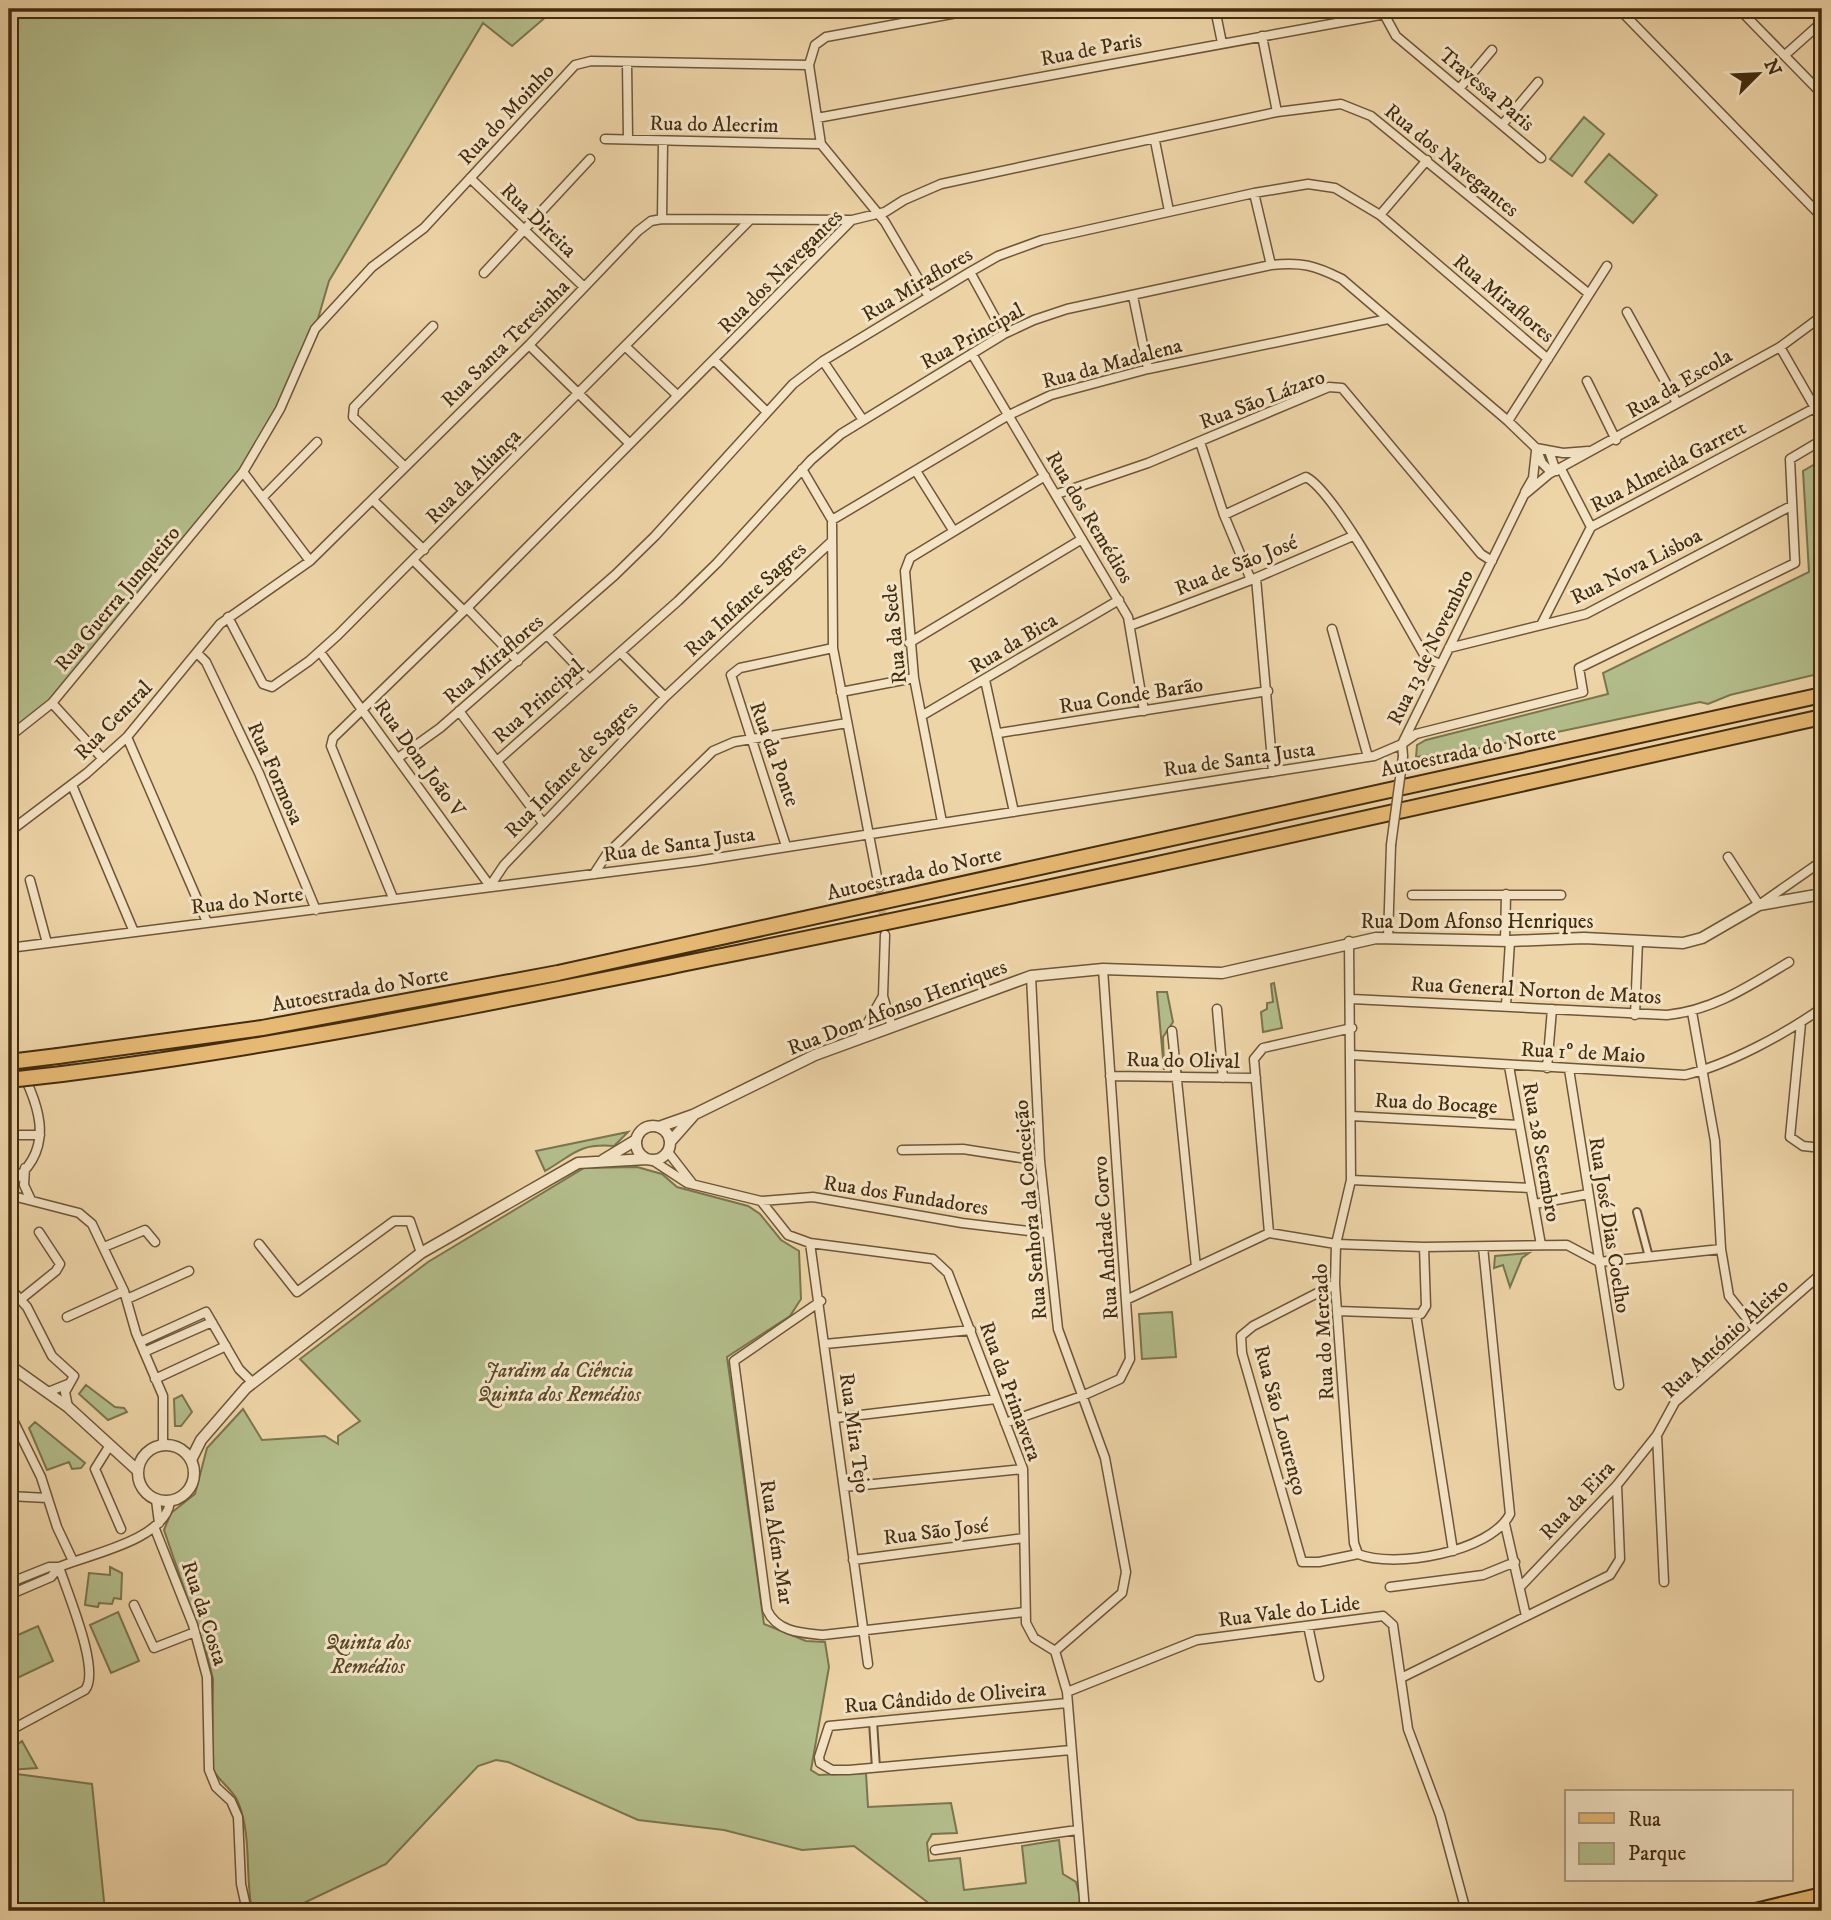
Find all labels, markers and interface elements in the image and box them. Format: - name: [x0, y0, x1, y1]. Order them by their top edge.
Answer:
- street label: Rua de Paris: [1038, 27, 1144, 73]
- north arrow: [1722, 38, 1792, 108]
- street label: Travessa Paris: [1433, 42, 1540, 137]
- text: N: [1758, 56, 1786, 80]
- street label: Rua do Moinho: [453, 59, 560, 171]
- street label: Rua dos Navegantes: [1379, 99, 1524, 223]
- street label: Rua do Alecrim: [649, 111, 779, 139]
- street label: Rua Direita: [495, 178, 582, 263]
- street label: Rua dos Navegantes: [713, 204, 848, 339]
- street label: Rua Miraflores: [858, 242, 978, 328]
- street label: Rua Miraflores: [1447, 249, 1559, 349]
- street label: Rua Santa Teresinha: [436, 274, 575, 413]
- street label: Rua Principal: [916, 298, 1029, 376]
- street label: Rua da Madalena: [1039, 333, 1185, 395]
- street label: Rua da Escola: [1622, 343, 1737, 425]
- street label: Rua São Lázaro: [1196, 364, 1329, 436]
- street label: Rua Almeida Garrett: [1586, 415, 1751, 519]
- street label: Rua da Aliança: [421, 424, 527, 530]
- street label: Rua dos Remédios: [1039, 447, 1139, 588]
- street label: Rua Guerra Junqueiro: [49, 521, 186, 677]
- street label: Rua Nova Lisboa: [1567, 523, 1706, 611]
- street label: Rua de São José: [1171, 529, 1302, 602]
- street label: Rua Infante Sagres: [679, 537, 812, 663]
- street label: Rua 13 de Novembro: [1382, 566, 1480, 729]
- street label: Rua da Sede: [877, 582, 913, 685]
- street label: Rua da Bica: [965, 607, 1062, 680]
- street label: Rua Miraflores: [438, 609, 549, 710]
- street label: Rua Principal: [488, 653, 590, 750]
- street label: Rua Conde Barão: [1057, 672, 1205, 720]
- street label: Rua Central: [69, 675, 159, 766]
- street label: Rua Dom João V: [368, 695, 471, 823]
- street label: Rua Infante de Sagres: [500, 696, 644, 844]
- street label: Rua da Ponte: [743, 698, 805, 811]
- street label: Rua Formosa: [241, 718, 309, 829]
- street label: Autoestrada do Norte: [1378, 721, 1559, 783]
- street label: Rua de Santa Justa: [1162, 736, 1317, 784]
- street label: Rua de Santa Justa: [602, 821, 757, 869]
- street label: Autoestrada do Norte: [824, 841, 1005, 907]
- street label: Rua do Norte: [190, 881, 305, 921]
- street label: Rua Dom Afonso Henriques: [1361, 909, 1594, 935]
- street label: Rua Dom Afonso Henriques: [784, 954, 1011, 1062]
- street label: Autoestrada do Norte: [270, 962, 451, 1018]
- street label: Rua General Norton de Matos: [1410, 971, 1662, 1011]
- street label: Rua 1º de Maio: [1520, 1037, 1646, 1069]
- street label: Rua do Olival: [1126, 1047, 1241, 1075]
- street label: Rua 28 Setembro: [1516, 1080, 1566, 1224]
- street label: Rua do Bocage: [1374, 1088, 1498, 1120]
- street label: Rua Senhora da Conceição: [1008, 1099, 1054, 1321]
- street label: Rua José Dias Coelho: [1582, 1135, 1636, 1315]
- street label: Rua Andrade Corvo: [1087, 1155, 1125, 1321]
- street label: Rua dos Fundadores: [822, 1170, 990, 1222]
- street label: Rua do Mercado: [1307, 1263, 1341, 1401]
- street label: Rua António Aleixo: [1657, 1273, 1795, 1404]
- street label: Rua da Primavera: [973, 1318, 1047, 1465]
- street label: Rua São Lourenço: [1248, 1342, 1313, 1498]
- park label: Jardim da Ciência Quinta dos Remédios: [477, 1358, 641, 1408]
- street label: Rua Mira Tejo: [833, 1371, 875, 1495]
- street label: Rua da Eira: [1535, 1456, 1621, 1546]
- street label: Rua Além-Mar: [753, 1478, 799, 1607]
- street label: Rua São José: [882, 1513, 991, 1551]
- street label: Rua da Costa: [175, 1558, 233, 1669]
- street label: Rua Vale do Lide: [1217, 1590, 1362, 1634]
- park label: Quinta dos Remédios: [325, 1630, 411, 1680]
- street label: Rua Cândido de Oliveira: [843, 1676, 1047, 1720]
- legend: [1565, 1790, 1792, 1882]
- text: Rua: [1628, 1807, 1661, 1833]
- text: Parque: [1628, 1841, 1686, 1867]

